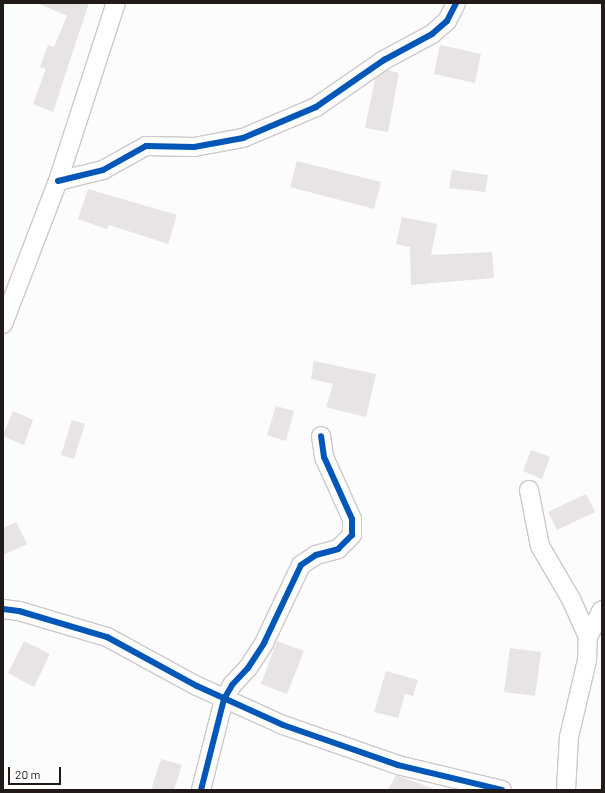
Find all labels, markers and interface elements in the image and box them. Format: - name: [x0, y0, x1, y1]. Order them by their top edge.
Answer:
- scale bar: [10, 759, 63, 785]
- text: 20 m: [15, 767, 41, 781]

